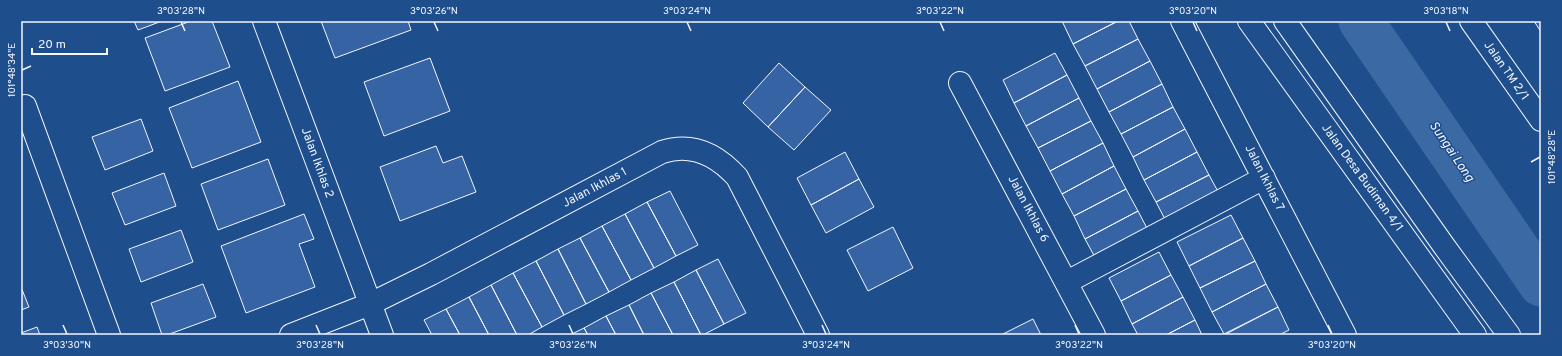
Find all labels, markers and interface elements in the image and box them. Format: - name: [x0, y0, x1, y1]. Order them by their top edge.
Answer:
- text: 3°03'28"N: [157, 5, 205, 18]
- text: 3°03'26"N: [410, 5, 458, 18]
- text: 3°03'24"N: [663, 5, 711, 18]
- text: 3°03'22"N: [916, 5, 964, 18]
- text: 3°03'20"N: [1169, 5, 1217, 18]
- text: 3°03'18"N: [1423, 5, 1469, 18]
- scale bar: [32, 30, 107, 56]
- text: 20 m: [38, 37, 66, 53]
- street label: Jalan TM 2/1: [1480, 38, 1532, 104]
- text: 101°48'34"E: [6, 43, 19, 97]
- water label: Sungai Long: [1425, 119, 1478, 186]
- street label: Jalan Desa Budiman 4/1: [1317, 121, 1407, 235]
- street label: Jalan Ikhlas 2: [297, 126, 337, 200]
- text: 101°48'28"E: [1546, 130, 1559, 184]
- street label: Jalan Ikhlas 7: [1240, 142, 1288, 214]
- street label: Jalan Ikhlas 1: [560, 164, 630, 212]
- street label: Jalan Ikhlas 6: [1004, 173, 1052, 245]
- text: 3°03'30"N: [43, 339, 91, 352]
- text: 3°03'28"N: [296, 339, 344, 352]
- text: 3°03'26"N: [549, 339, 597, 352]
- text: 3°03'24"N: [802, 339, 850, 352]
- text: 3°03'22"N: [1055, 339, 1103, 352]
- text: 3°03'20"N: [1308, 339, 1356, 352]

